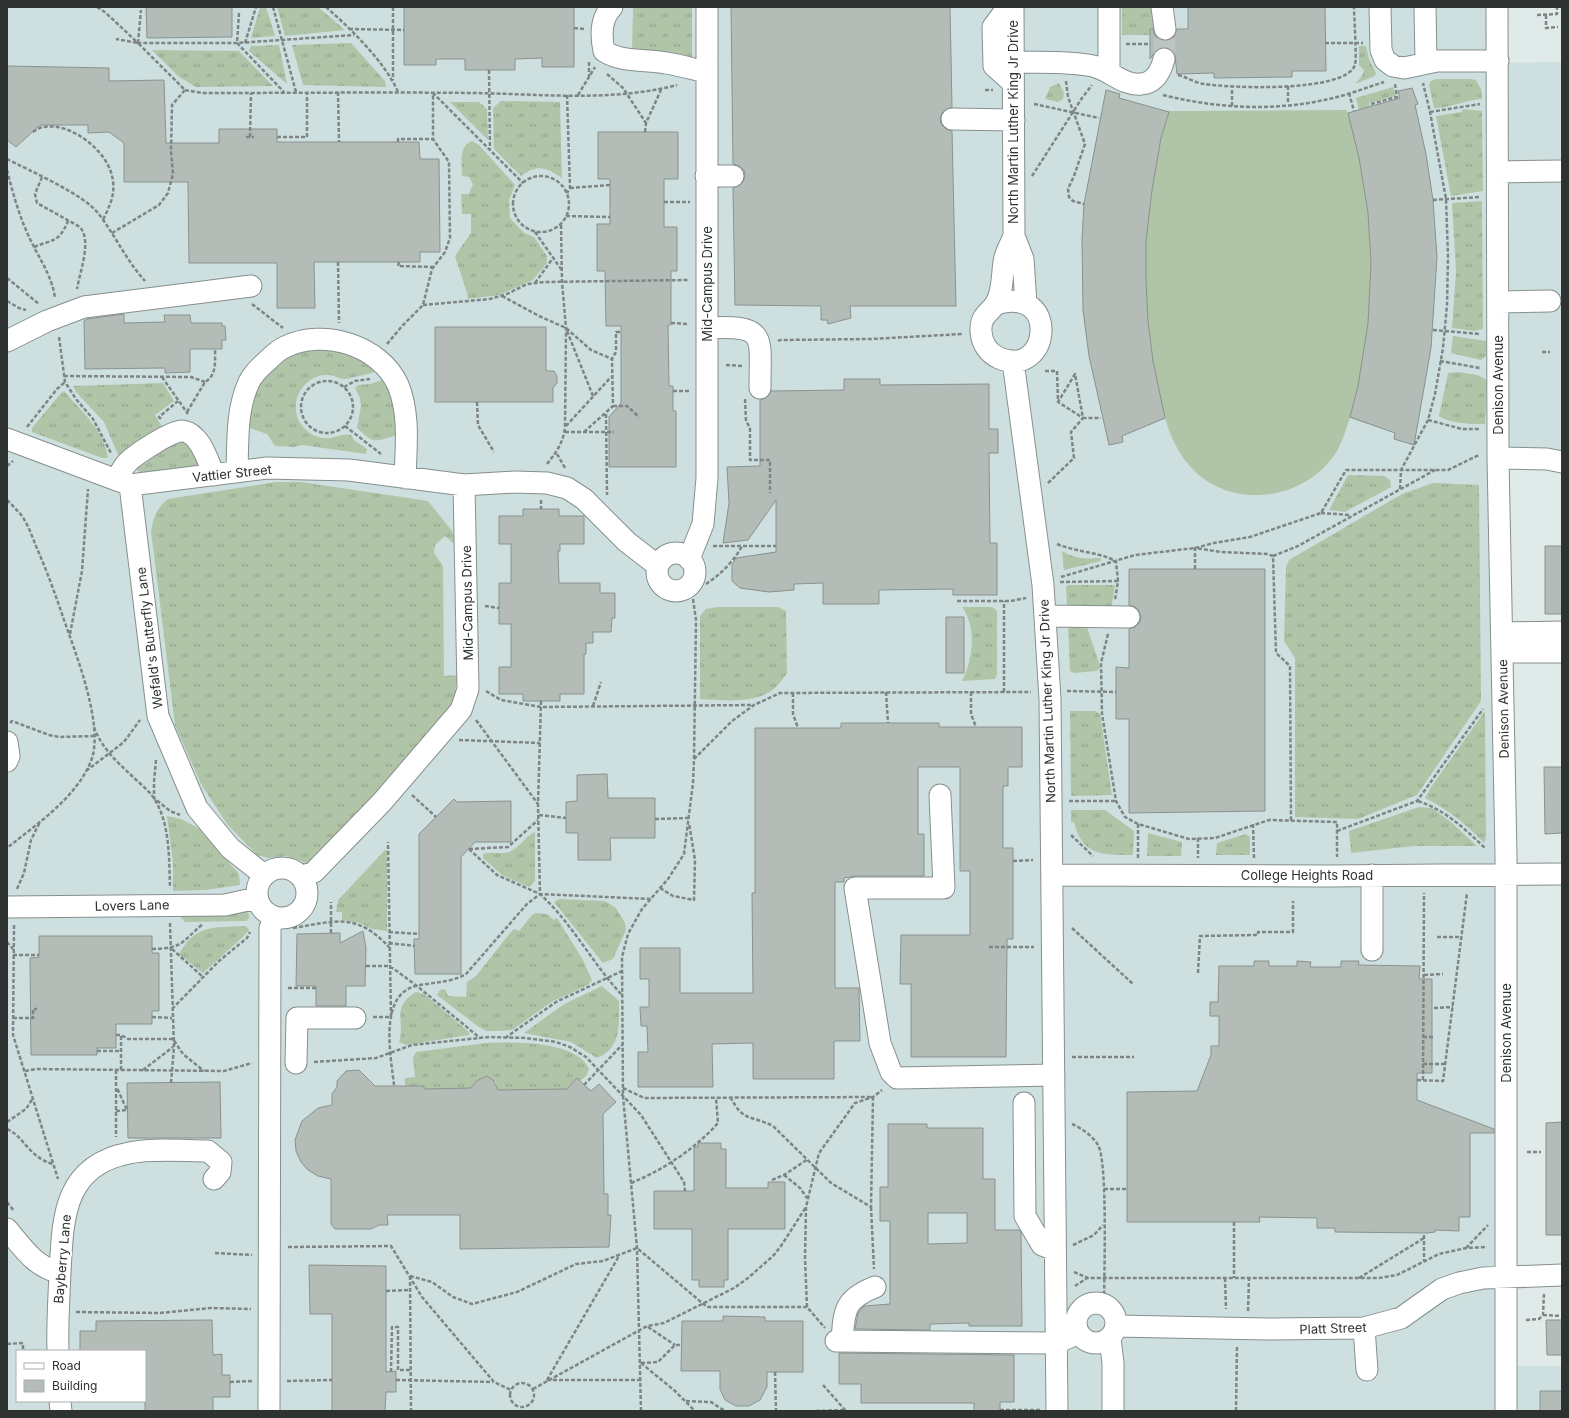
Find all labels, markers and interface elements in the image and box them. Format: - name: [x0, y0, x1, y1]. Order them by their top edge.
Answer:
- street label: North Martin Luther King Jr Drive: [1005, 20, 1021, 224]
- street label: Mid-Campus Drive: [699, 226, 715, 342]
- street label: Denison Avenue: [1490, 335, 1506, 435]
- street label: Vattier Street: [191, 461, 273, 485]
- street label: Mid-Campus Drive: [458, 545, 476, 661]
- street label: Wefald's Butterfly Lane: [132, 566, 166, 710]
- street label: North Martin Luther King Jr Drive: [1035, 599, 1059, 803]
- street label: Denison Avenue: [1494, 659, 1512, 759]
- street label: College Heights Road: [1241, 867, 1373, 883]
- street label: Lovers Lane: [94, 896, 170, 914]
- street label: Denison Avenue: [1498, 983, 1514, 1083]
- street label: Bayberry Lane: [50, 1214, 74, 1304]
- street label: Platt Street: [1299, 1319, 1367, 1337]
- legend: [16, 1350, 146, 1402]
- text: Road: [52, 1358, 81, 1373]
- text: Building: [52, 1378, 97, 1393]

